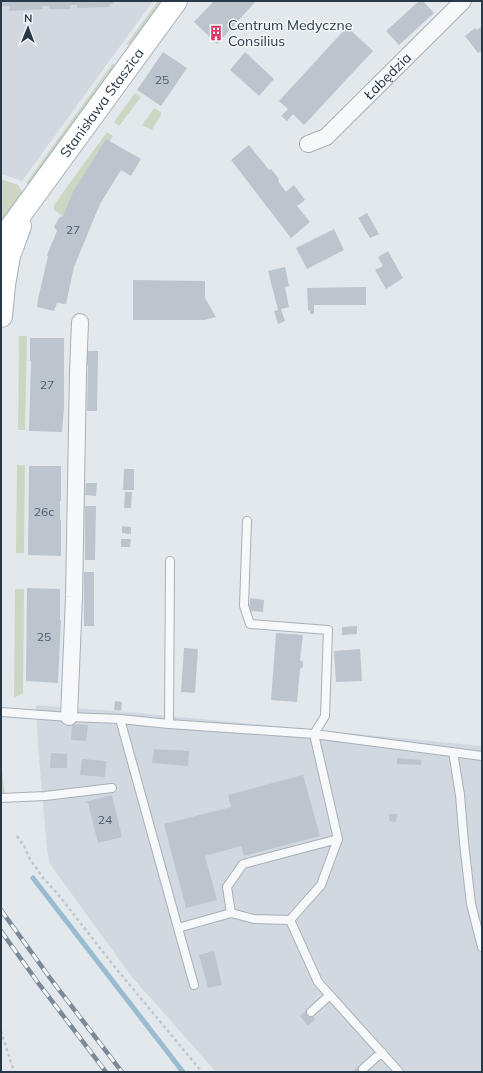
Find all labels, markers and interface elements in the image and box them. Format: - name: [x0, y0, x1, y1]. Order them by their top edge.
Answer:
- north arrow: [8, 8, 48, 48]
- text: N: [24, 11, 32, 25]
- place label: Centrum Medyczne Consilius: [228, 16, 352, 50]
- building icon: Centrum Medyczne Consilius: [207, 24, 225, 42]
- street label: Stanisława Staszica: [56, 45, 148, 161]
- street label: Łabędzia: [359, 49, 415, 104]
- house number: 25: [155, 72, 169, 87]
- house number: 27: [66, 222, 80, 237]
- house number: 27: [40, 377, 54, 392]
- house number: 26c: [34, 504, 54, 519]
- house number: 25: [37, 629, 51, 644]
- house number: 24: [98, 812, 112, 827]

